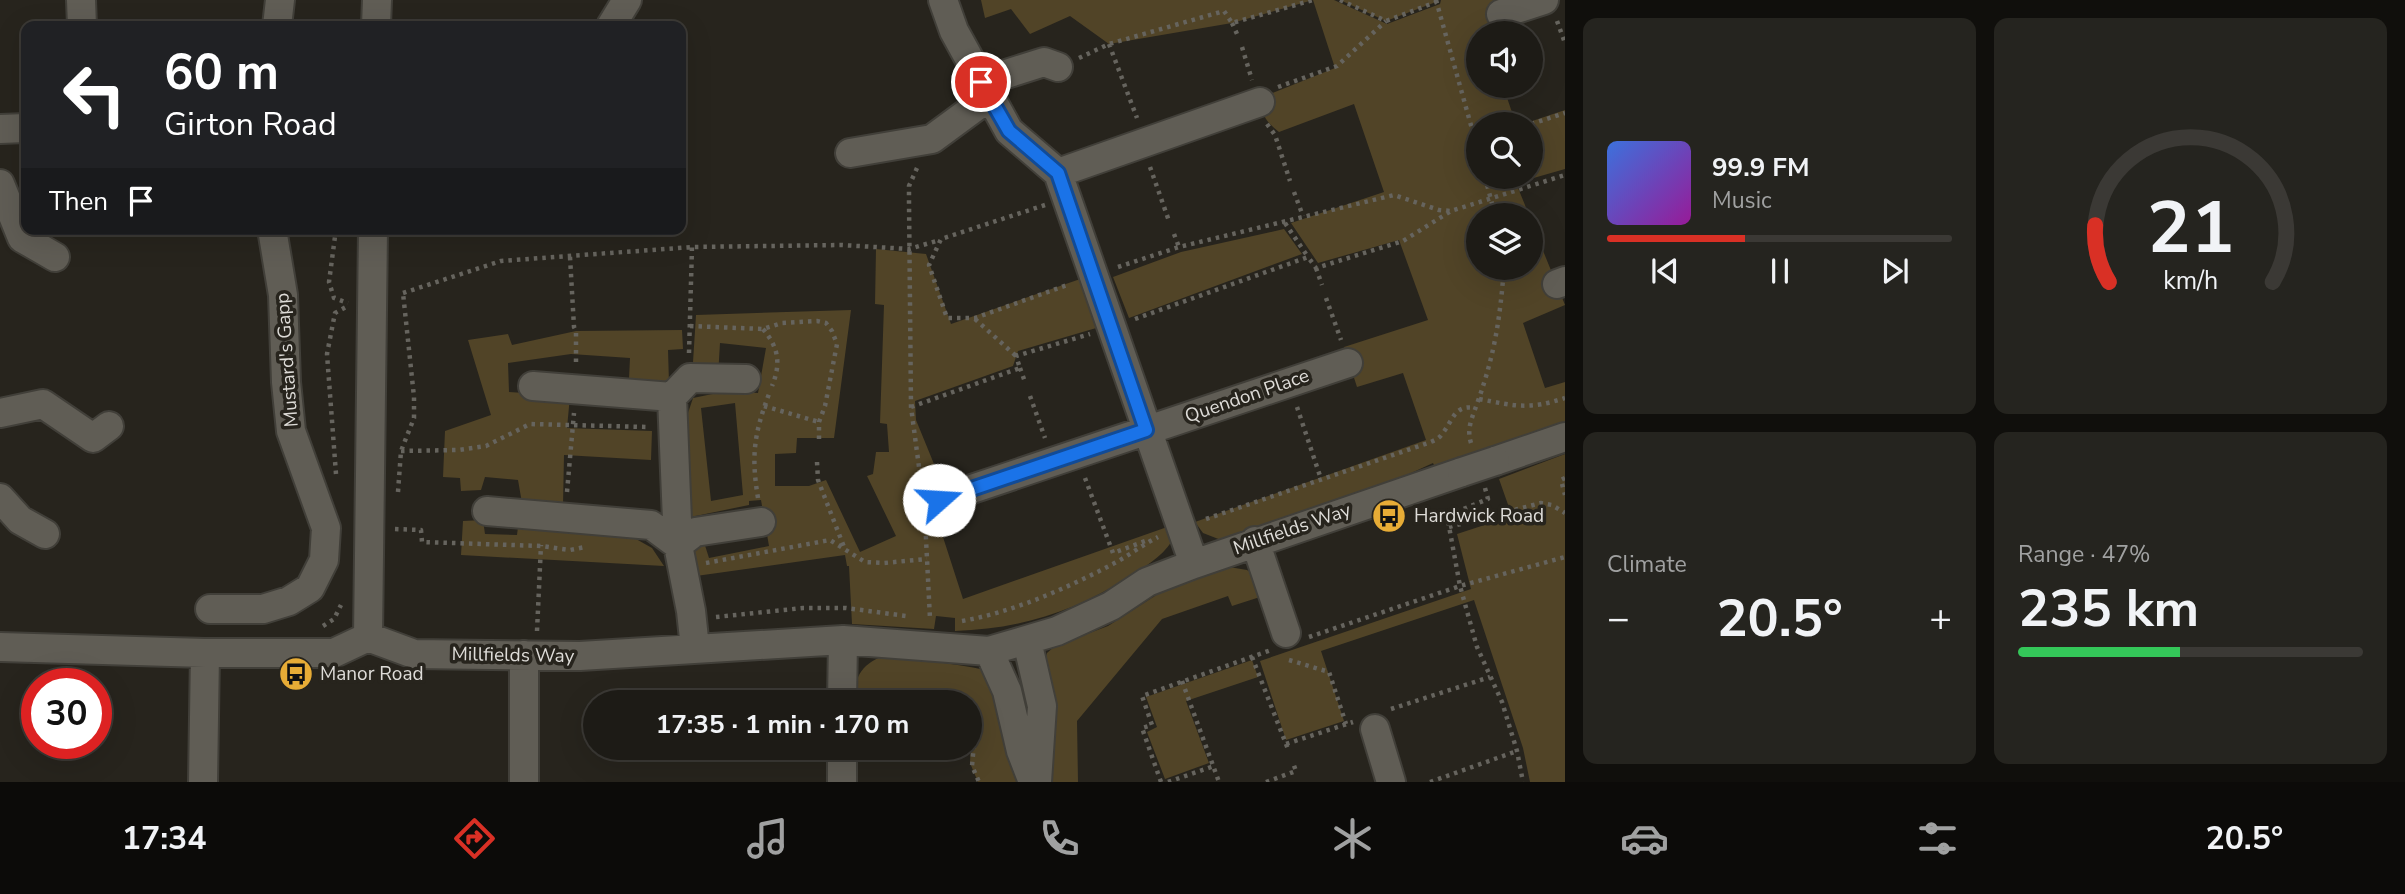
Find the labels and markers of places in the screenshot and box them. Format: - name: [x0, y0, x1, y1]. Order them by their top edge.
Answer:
- pin: [951, 52, 1011, 112]
- bus stop icon: Hardwick Road: [1370, 497, 1408, 535]
- place label: Hardwick Road: [1414, 503, 1544, 529]
- bus stop icon: Manor Road: [277, 655, 315, 693]
- place label: Manor Road: [320, 661, 424, 687]

